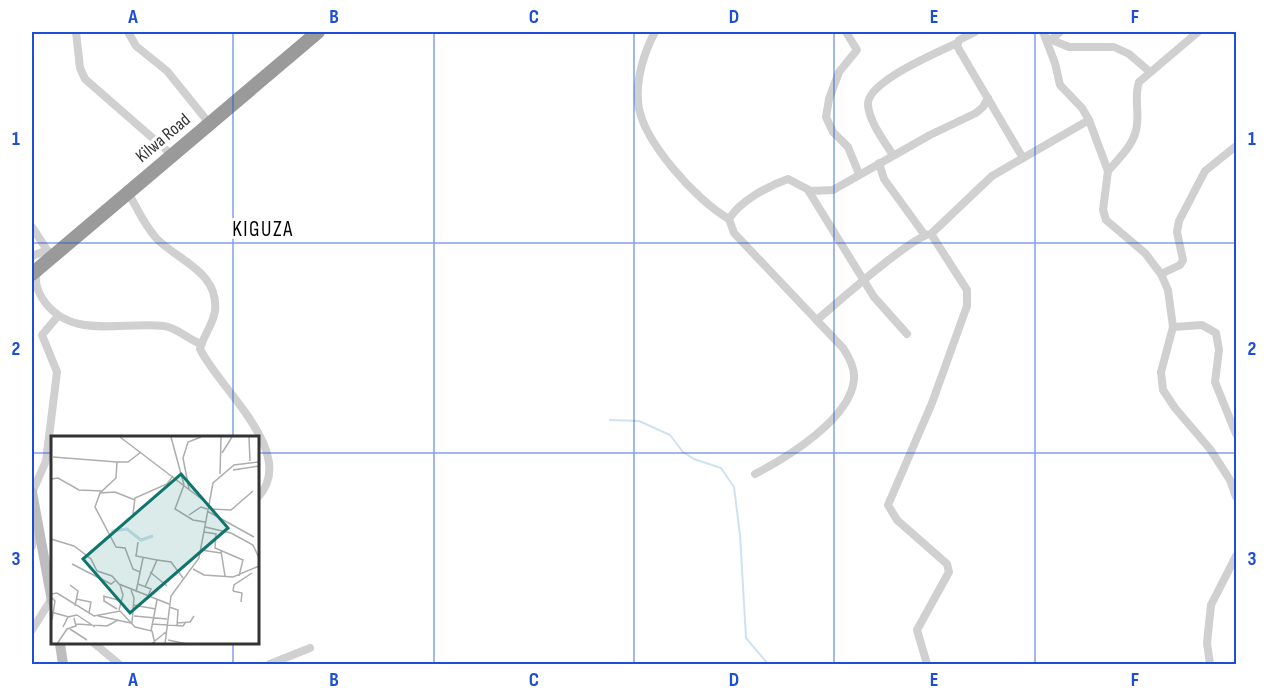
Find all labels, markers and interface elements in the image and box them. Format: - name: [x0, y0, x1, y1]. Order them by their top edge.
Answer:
- text: A: [127, 5, 138, 29]
- text: B: [329, 5, 339, 29]
- text: C: [529, 5, 539, 29]
- text: D: [729, 5, 739, 29]
- text: E: [930, 5, 938, 29]
- text: F: [1131, 5, 1139, 29]
- street label: Kilwa Road: [132, 109, 194, 167]
- text: 1: [12, 127, 20, 151]
- text: 1: [1248, 127, 1256, 151]
- district label: KIGUZA: [232, 217, 294, 242]
- text: 2: [12, 337, 20, 361]
- text: 2: [1248, 337, 1256, 361]
- inset map: [51, 436, 260, 645]
- text: 3: [12, 547, 21, 571]
- text: 3: [1248, 547, 1257, 571]
- text: A: [127, 668, 138, 692]
- text: B: [329, 668, 339, 692]
- text: C: [529, 668, 539, 692]
- text: D: [729, 668, 739, 692]
- text: E: [930, 668, 938, 692]
- text: F: [1131, 668, 1139, 692]

